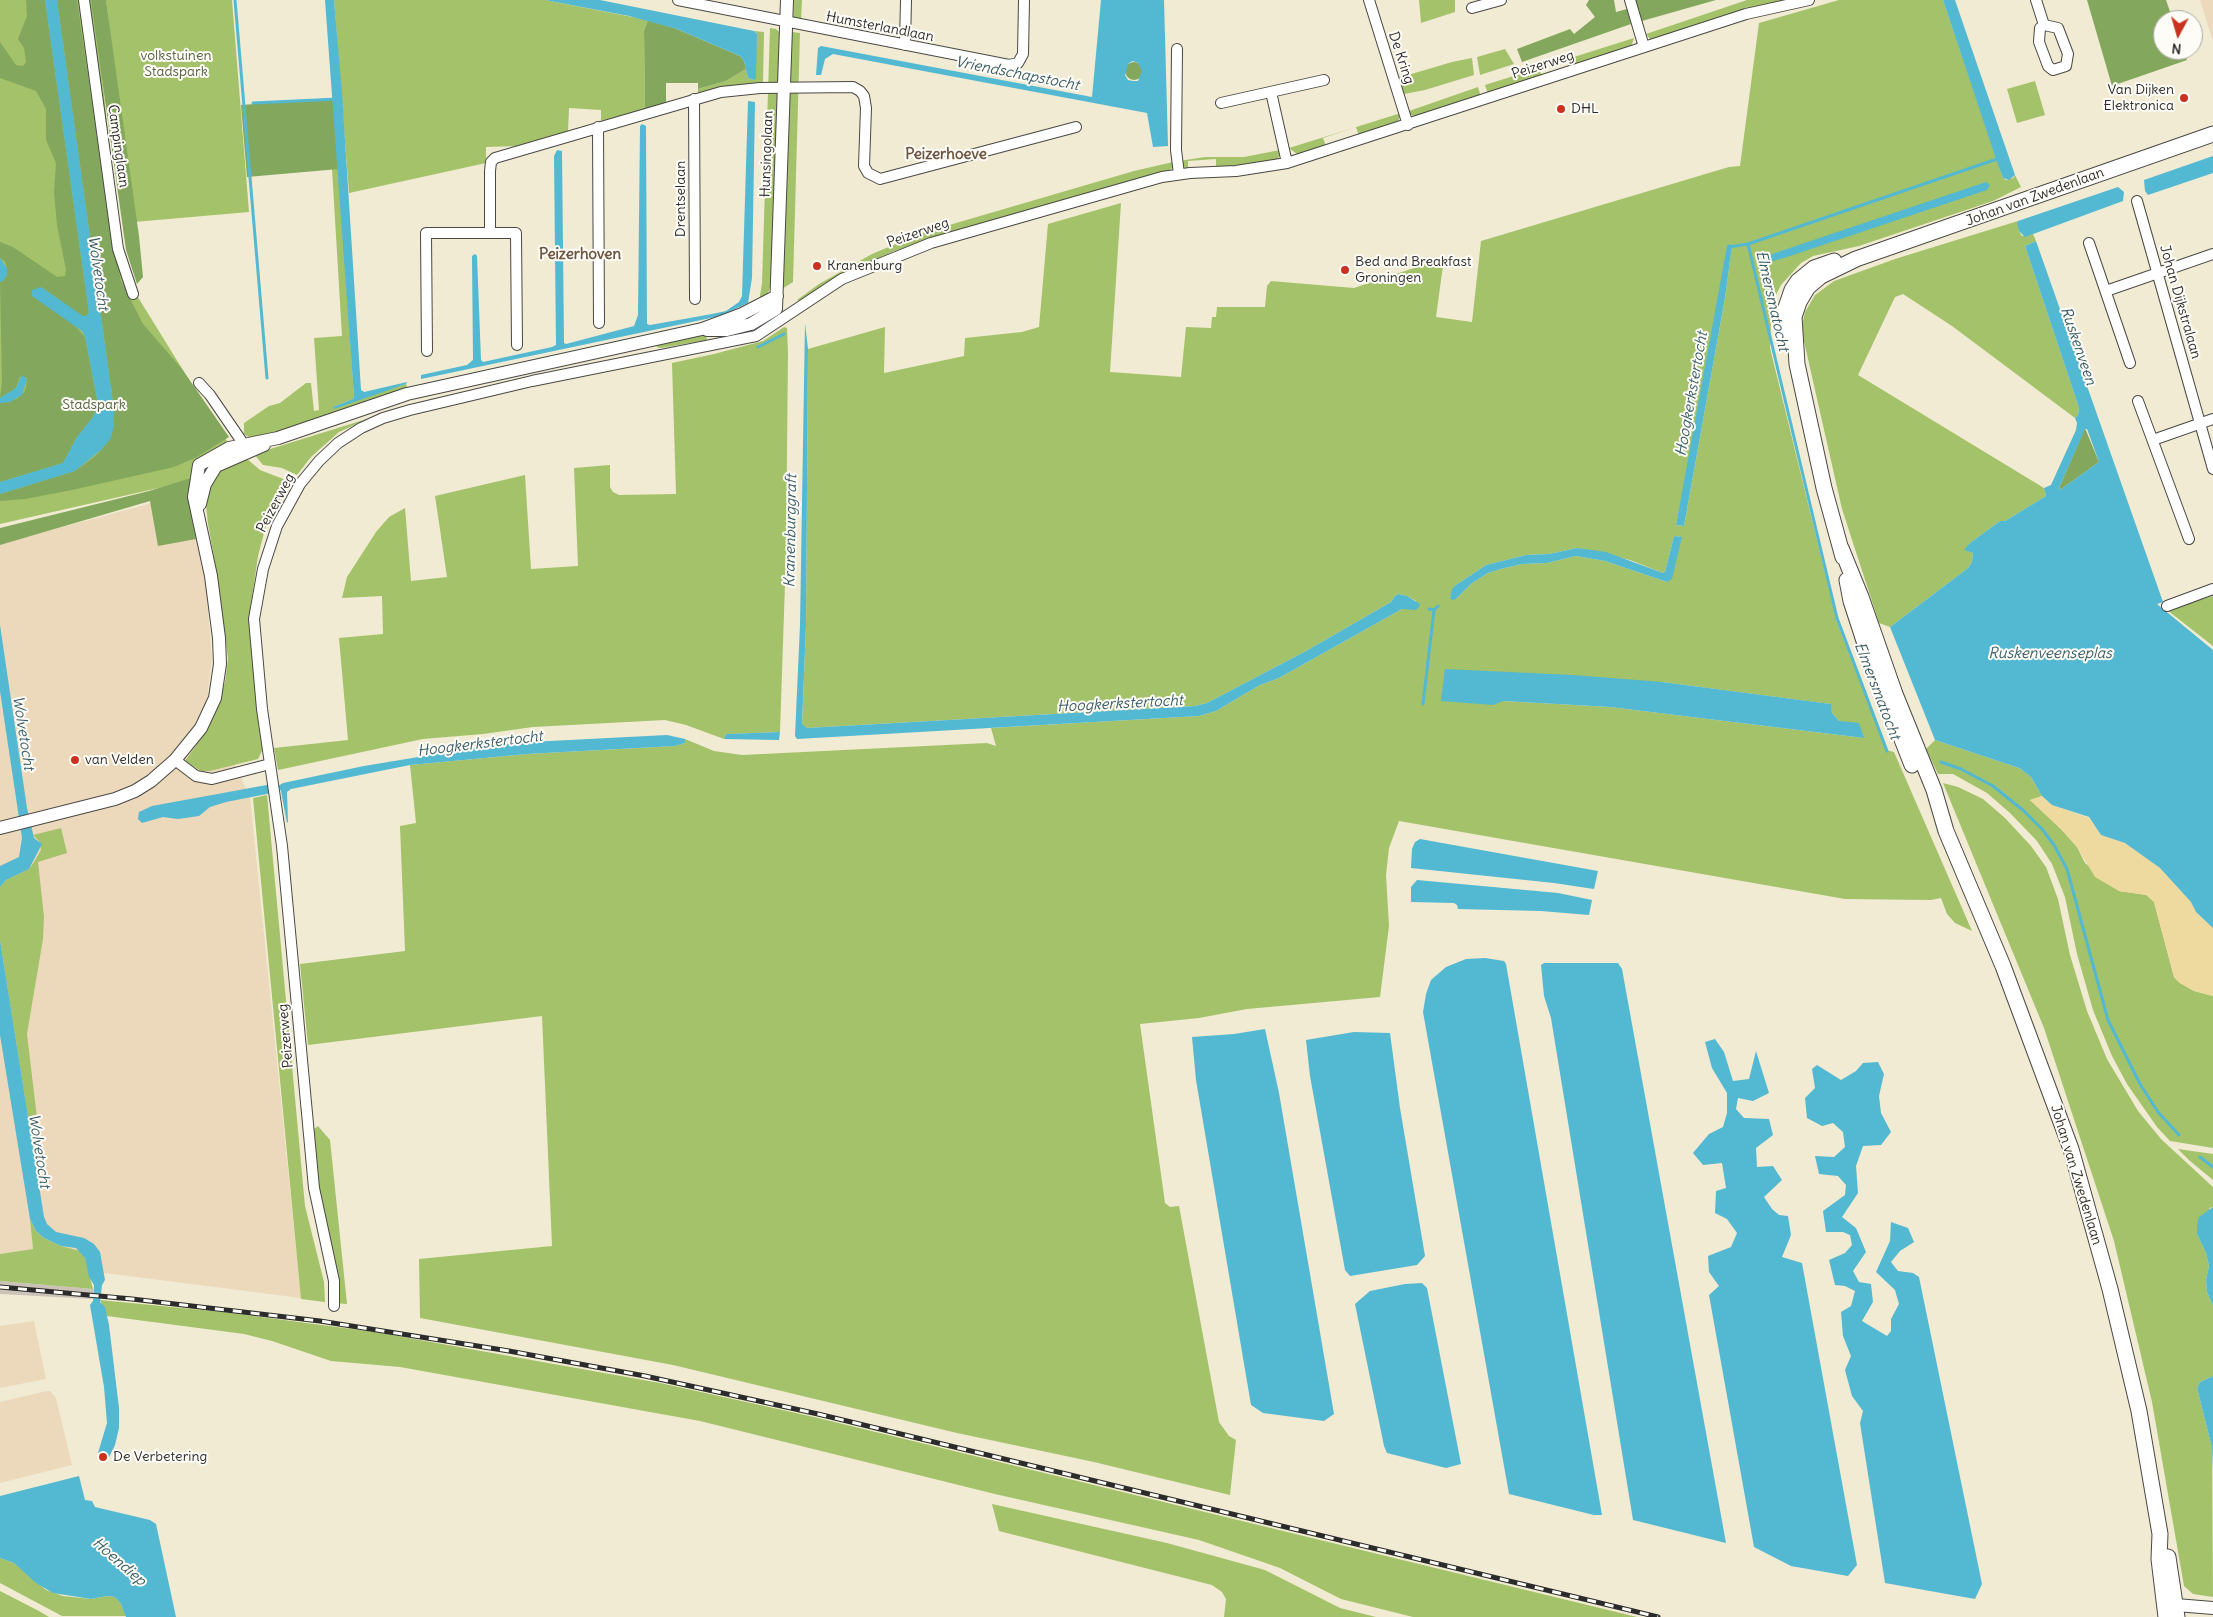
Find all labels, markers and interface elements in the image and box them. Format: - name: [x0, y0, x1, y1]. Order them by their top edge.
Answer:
- street label: Humsterlandlaan: [825, 8, 935, 46]
- north arrow: [2153, 10, 2203, 60]
- street label: De Kring: [1385, 30, 1417, 86]
- text: N: [2171, 39, 2182, 58]
- street label: Peizerweg: [1510, 47, 1576, 83]
- park label: volkstuinen Stadspark: [140, 48, 212, 80]
- water label: Vriendschapstocht: [954, 53, 1080, 95]
- place label: Van Dijken Elektronica: [2104, 82, 2174, 114]
- marker: Van Dijken Elektronica: [2178, 92, 2190, 104]
- place label: DHL: [1571, 101, 1599, 117]
- street label: Campinglaan: [104, 103, 132, 189]
- marker: DHL: [1555, 103, 1567, 115]
- street label: Hunsingolaan: [757, 110, 777, 198]
- district label: Peizerhoeve: [905, 146, 987, 164]
- street label: Drentselaan: [673, 161, 689, 237]
- street label: Johan van Zwedenlaan: [1964, 164, 2106, 230]
- street label: Peizerweg: [885, 215, 951, 251]
- water label: Wolvetocht: [84, 235, 112, 311]
- street label: Johan Dijkstralaan: [2156, 243, 2204, 361]
- district label: Peizerhoven: [539, 246, 621, 264]
- water label: Elmersmatocht: [1752, 249, 1792, 353]
- place label: Bed and Breakfast Groningen: [1355, 254, 1472, 286]
- place label: Kranenburg: [827, 258, 902, 274]
- marker: Kranenburg: [811, 260, 823, 272]
- marker: Bed and Breakfast Groningen: [1339, 264, 1351, 276]
- water label: Ruskenveen: [2056, 305, 2100, 387]
- water label: Hoogkerkstertocht: [1672, 330, 1712, 458]
- park label: Stadspark: [62, 397, 126, 413]
- street label: Peizerweg: [253, 471, 299, 535]
- water label: Kranenburggraft: [781, 474, 801, 588]
- water label: Elmersmatocht: [1850, 640, 1904, 742]
- water label: Ruskenveenseplas: [1988, 645, 2112, 663]
- water label: Hoogkerkstertocht: [1057, 692, 1183, 716]
- water label: Wolvetocht: [8, 695, 38, 771]
- water label: Hoogkerkstertocht: [416, 727, 544, 761]
- place label: van Velden: [85, 752, 154, 768]
- marker: van Velden: [69, 754, 81, 766]
- street label: Peizerweg: [275, 1003, 297, 1069]
- street label: Johan van Zwedenlaan: [2047, 1103, 2105, 1247]
- water label: Wolvetocht: [24, 1113, 54, 1189]
- place label: De Verbetering: [113, 1449, 207, 1465]
- marker: De Verbetering: [97, 1451, 109, 1463]
- water label: Hoendiep: [89, 1534, 149, 1590]

